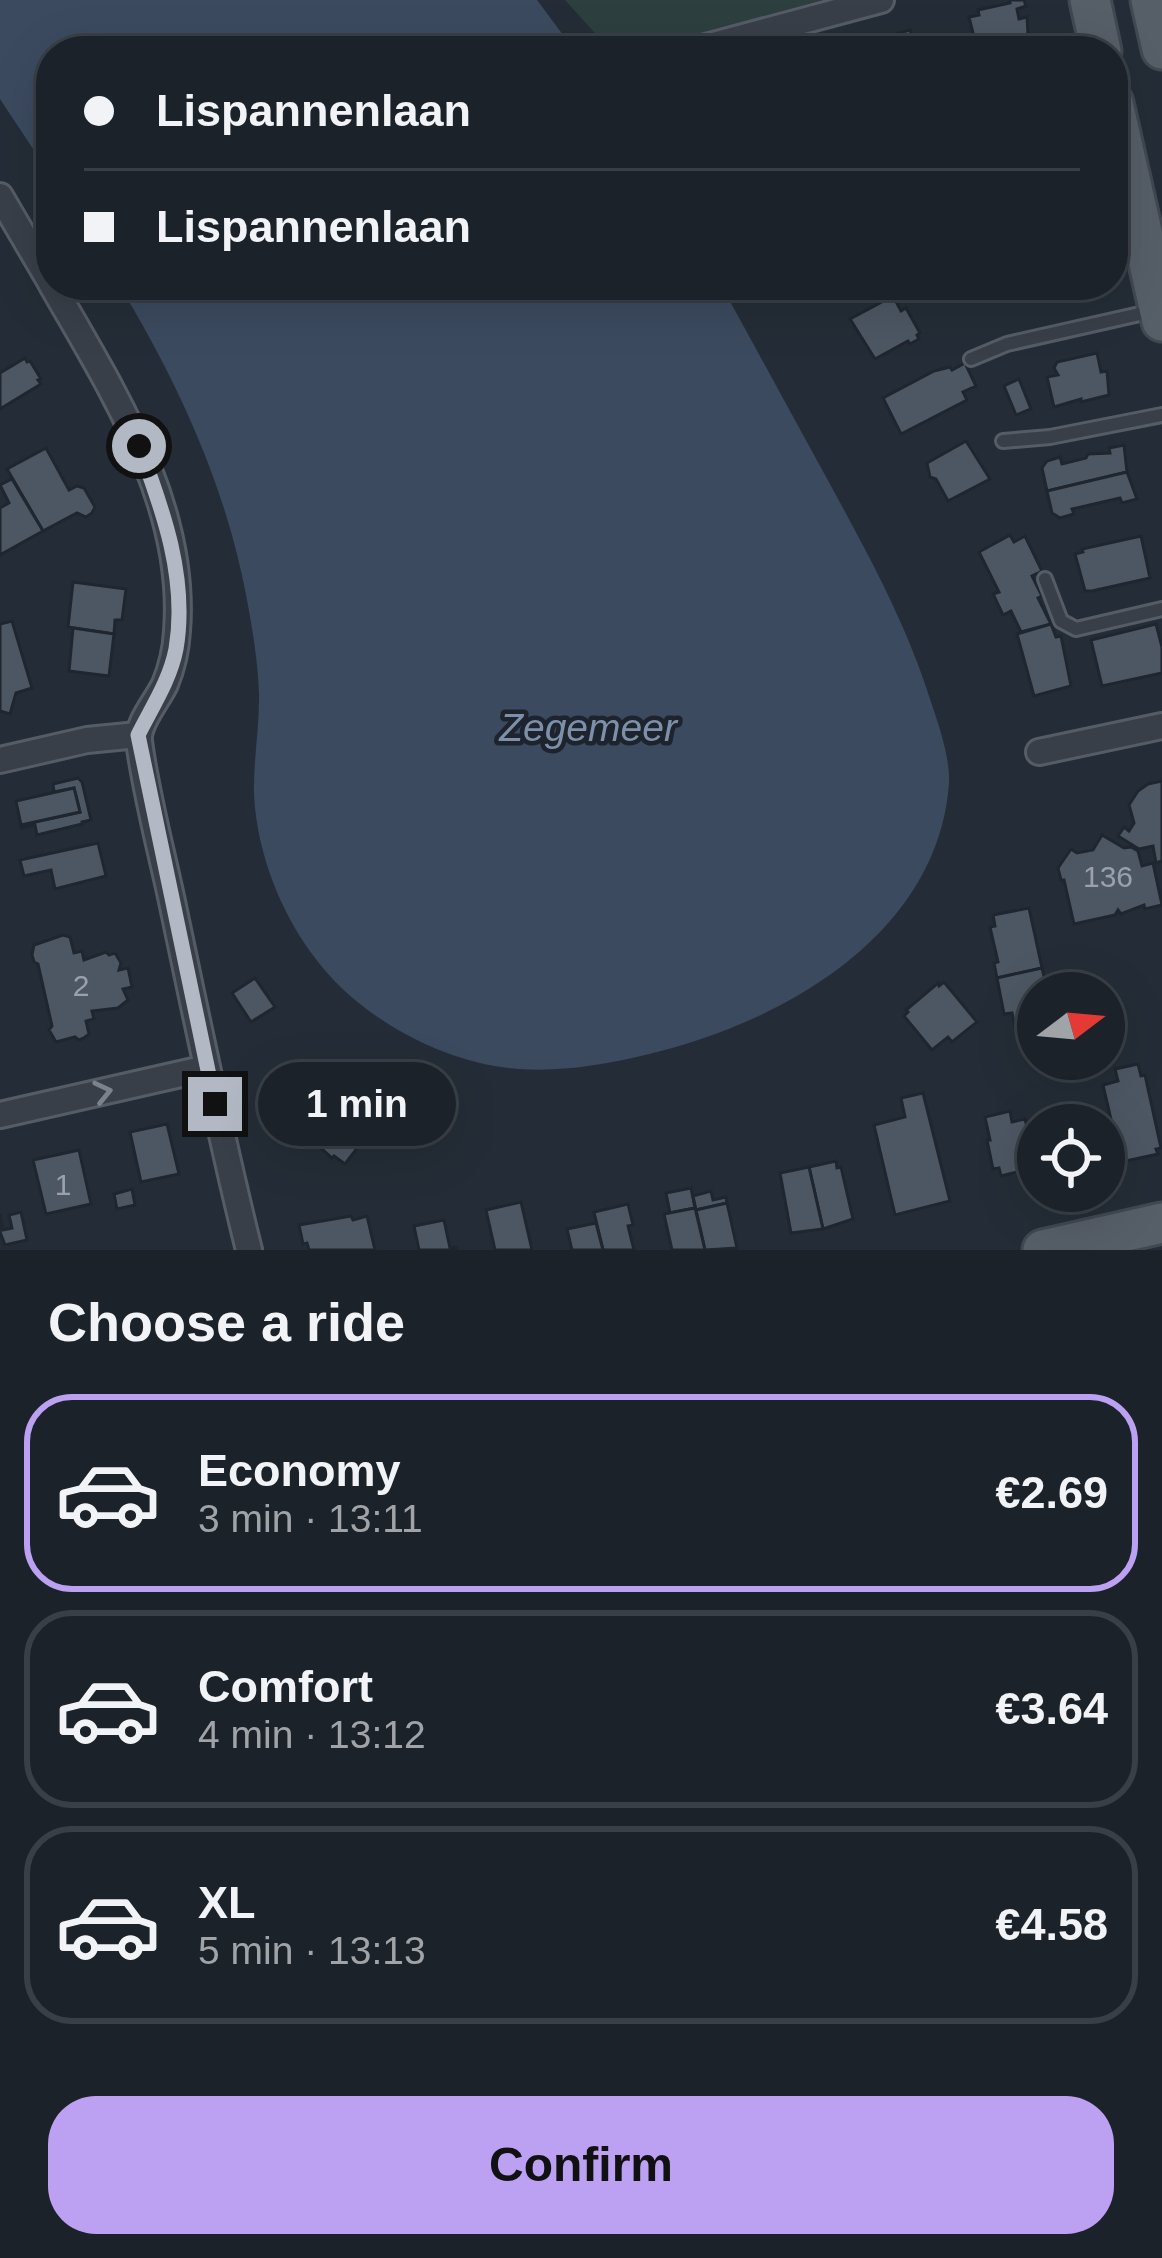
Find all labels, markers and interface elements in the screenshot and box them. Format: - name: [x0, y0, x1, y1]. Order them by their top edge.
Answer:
- text: Lispannenlaan: [156, 85, 471, 136]
- text: Lispannenlaan: [156, 201, 471, 252]
- route start: [112, 419, 166, 473]
- water label: Zegemeer: [498, 706, 679, 749]
- house number: 136: [1083, 860, 1133, 893]
- house number: 2: [73, 969, 89, 1002]
- north arrow: [1017, 972, 1125, 1080]
- map controls: [1017, 972, 1125, 1212]
- callout: 1 min: [257, 1062, 455, 1146]
- route end: [188, 1077, 242, 1131]
- one-way arrow: [93, 1080, 113, 1105]
- text: 1 min: [306, 1082, 408, 1125]
- button: locate: [1017, 1104, 1125, 1212]
- house number: 1: [55, 1168, 71, 1201]
- text: Choose a ride: [48, 1292, 405, 1352]
- icon: car: [54, 1439, 162, 1547]
- text: Economy: [198, 1445, 401, 1496]
- text: €2.69: [995, 1467, 1108, 1518]
- text: 3 min · 13:11: [198, 1497, 423, 1540]
- icon: car: [54, 1655, 162, 1763]
- text: Comfort: [198, 1661, 373, 1712]
- text: €3.64: [995, 1683, 1108, 1734]
- text: 4 min · 13:12: [198, 1713, 426, 1756]
- icon: car: [54, 1871, 162, 1979]
- text: XL: [198, 1877, 256, 1928]
- text: €4.58: [995, 1899, 1108, 1950]
- text: 5 min · 13:13: [198, 1929, 426, 1972]
- button: Confirm: [48, 2096, 1114, 2234]

